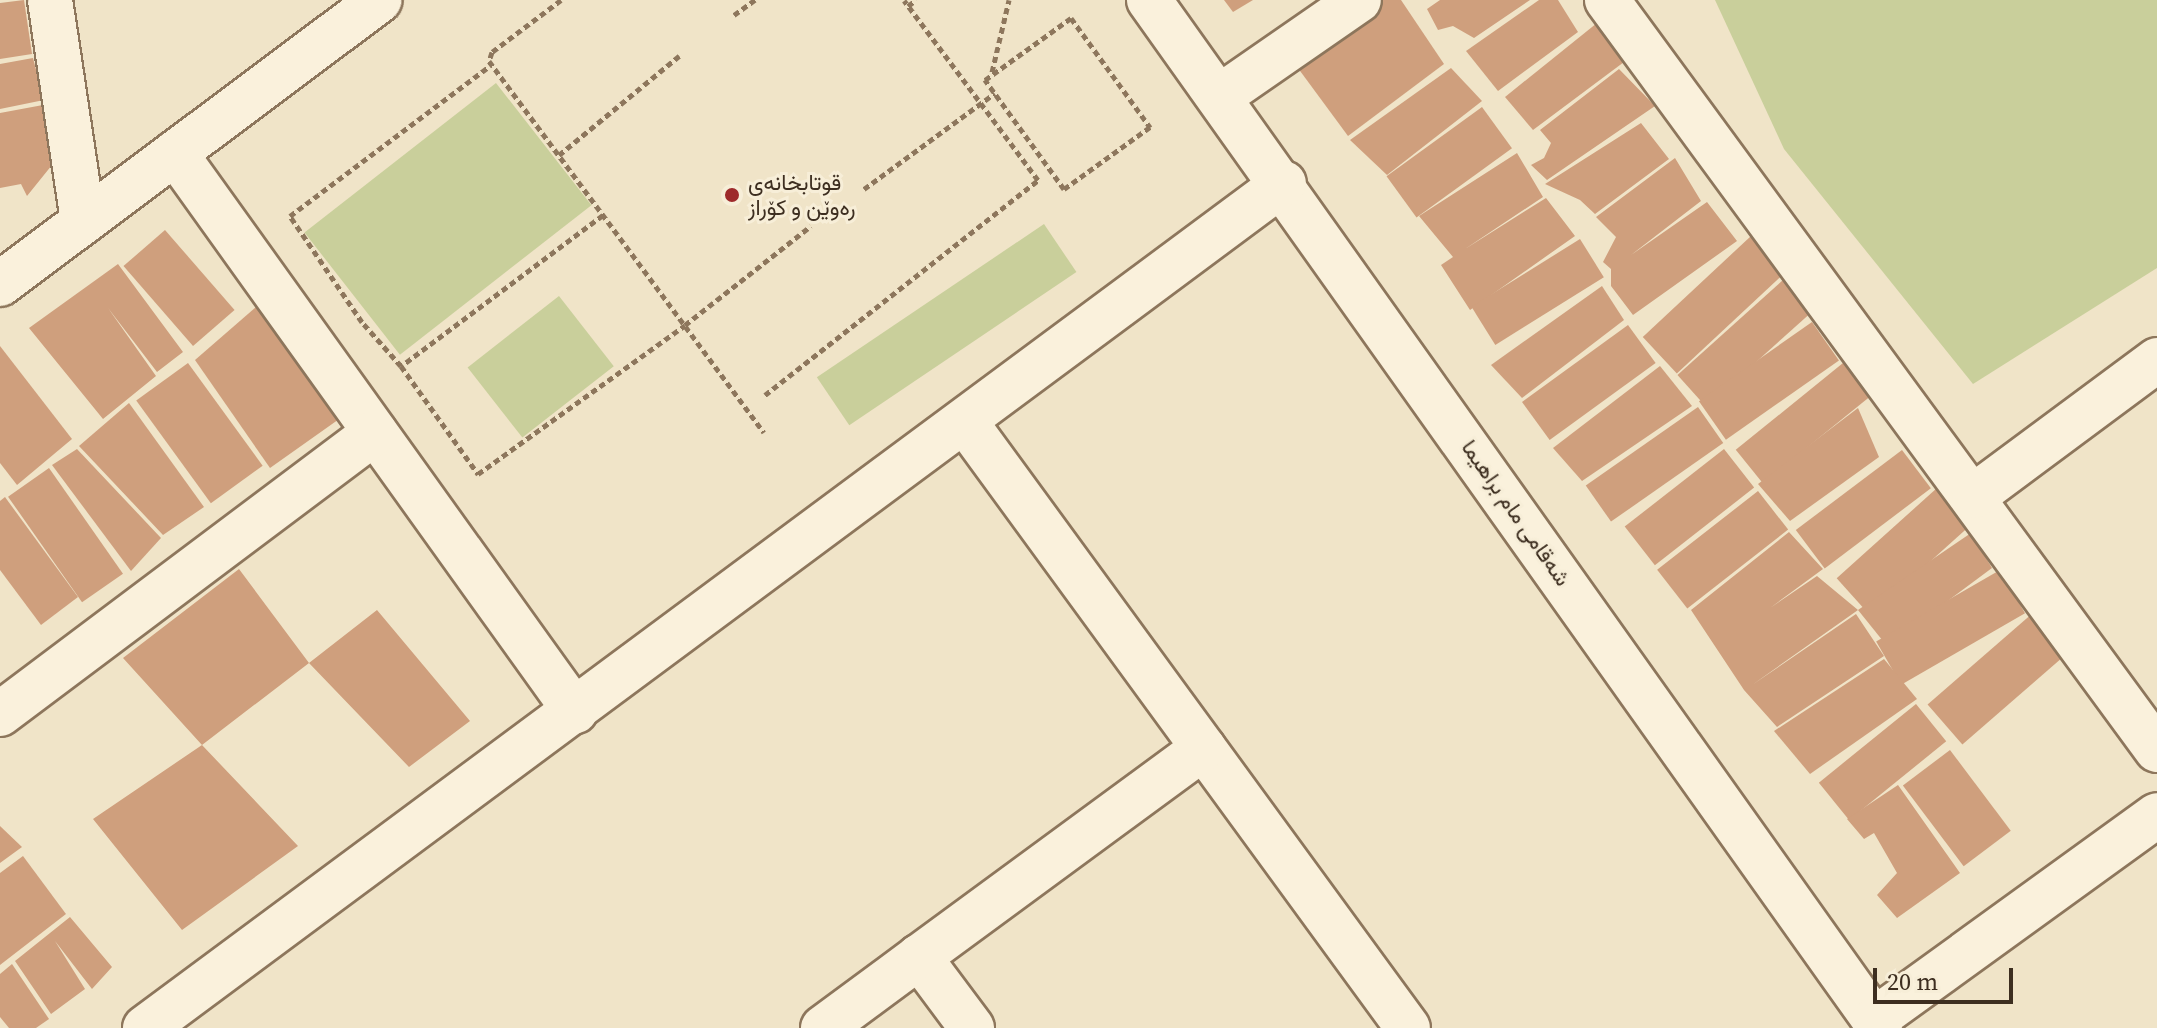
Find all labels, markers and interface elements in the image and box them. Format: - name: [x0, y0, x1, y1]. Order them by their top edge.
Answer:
- place label: قوتابخانەی رەوێن و کۆراز: [748, 169, 856, 220]
- marker: قوتابخانەی رەوێن و کۆراز: [723, 186, 741, 204]
- street label: شەقامی مام براهیما: [1456, 435, 1576, 591]
- scale bar: [1877, 952, 2017, 1002]
- text: 20 m: [1887, 965, 1938, 998]

